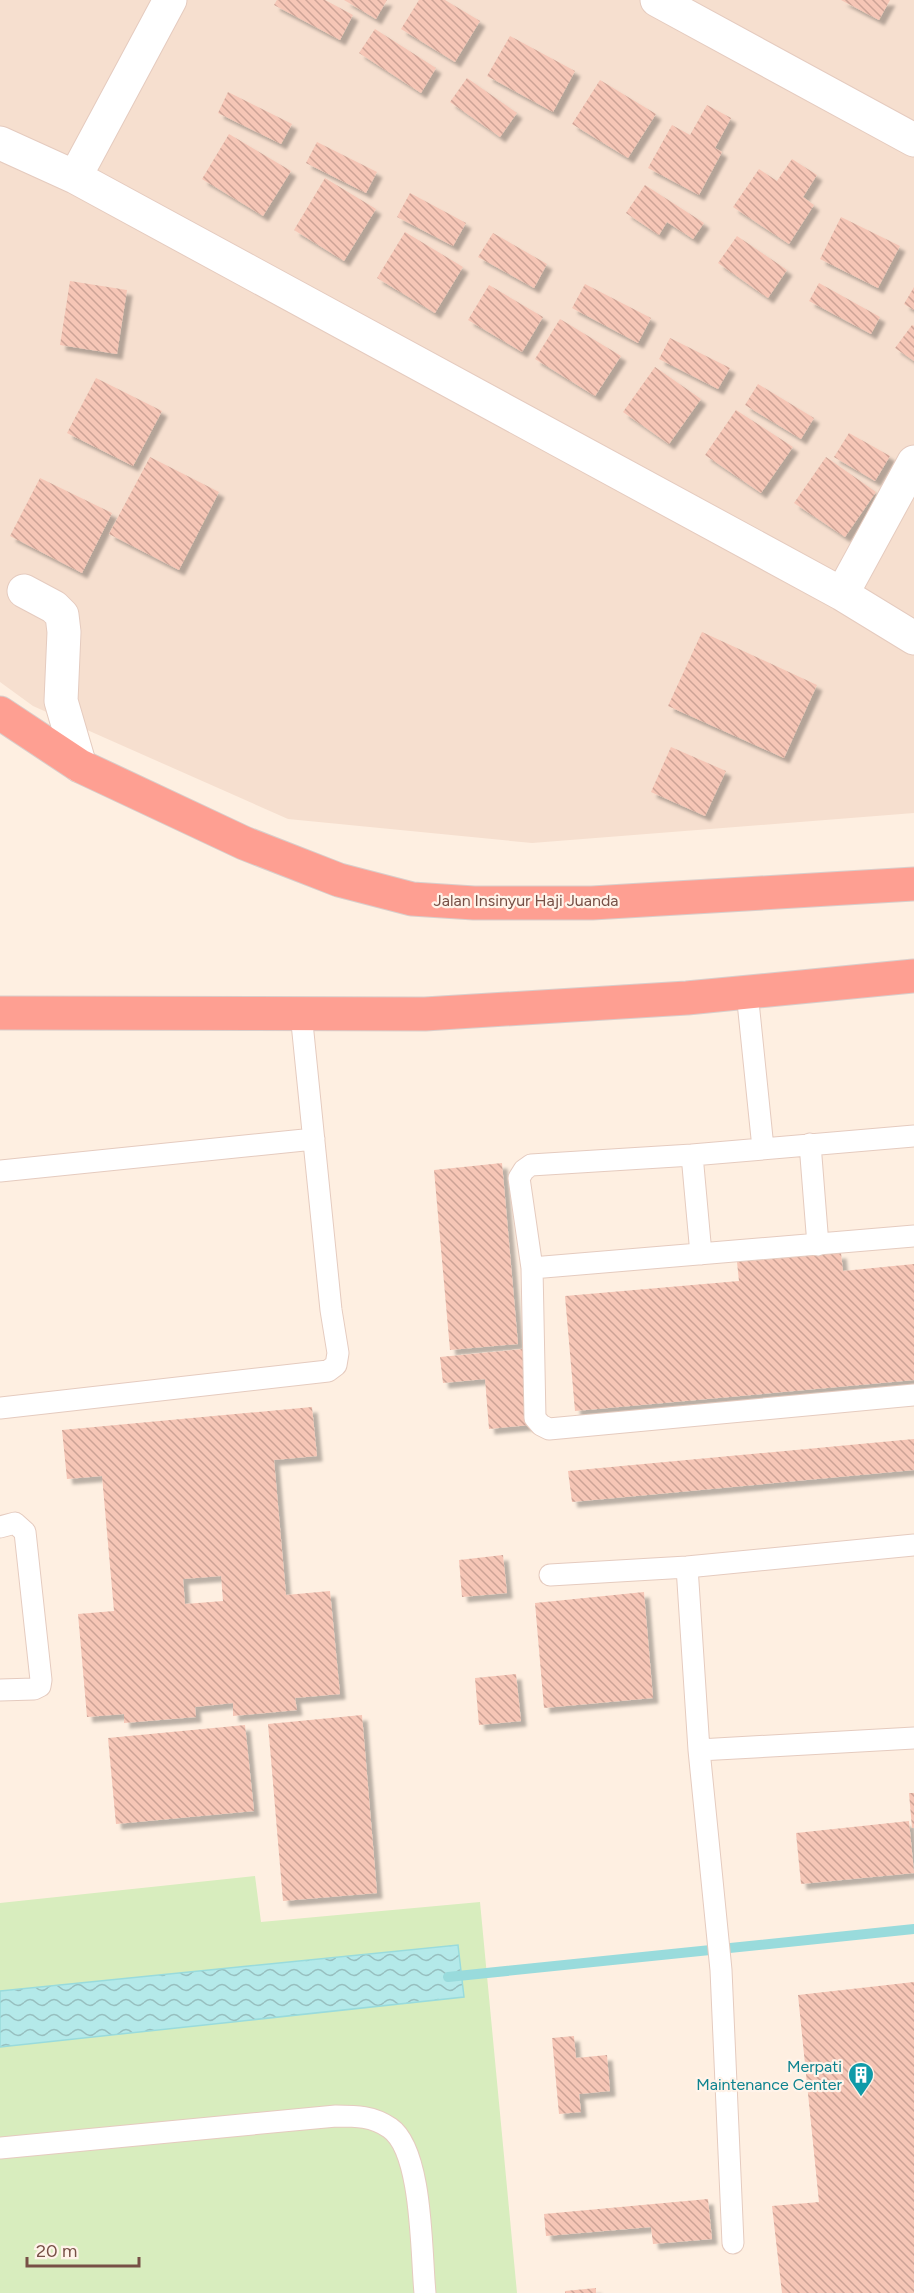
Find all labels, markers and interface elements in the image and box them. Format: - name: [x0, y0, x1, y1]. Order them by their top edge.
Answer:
- street label: Jalan Insinyur Haji Juanda: [434, 891, 618, 910]
- place label: Merpati Maintenance Center: [696, 2057, 843, 2094]
- building icon: Merpati Maintenance Center: [846, 2060, 876, 2098]
- scale bar: [27, 2230, 140, 2268]
- text: 20 m: [36, 2240, 77, 2262]

